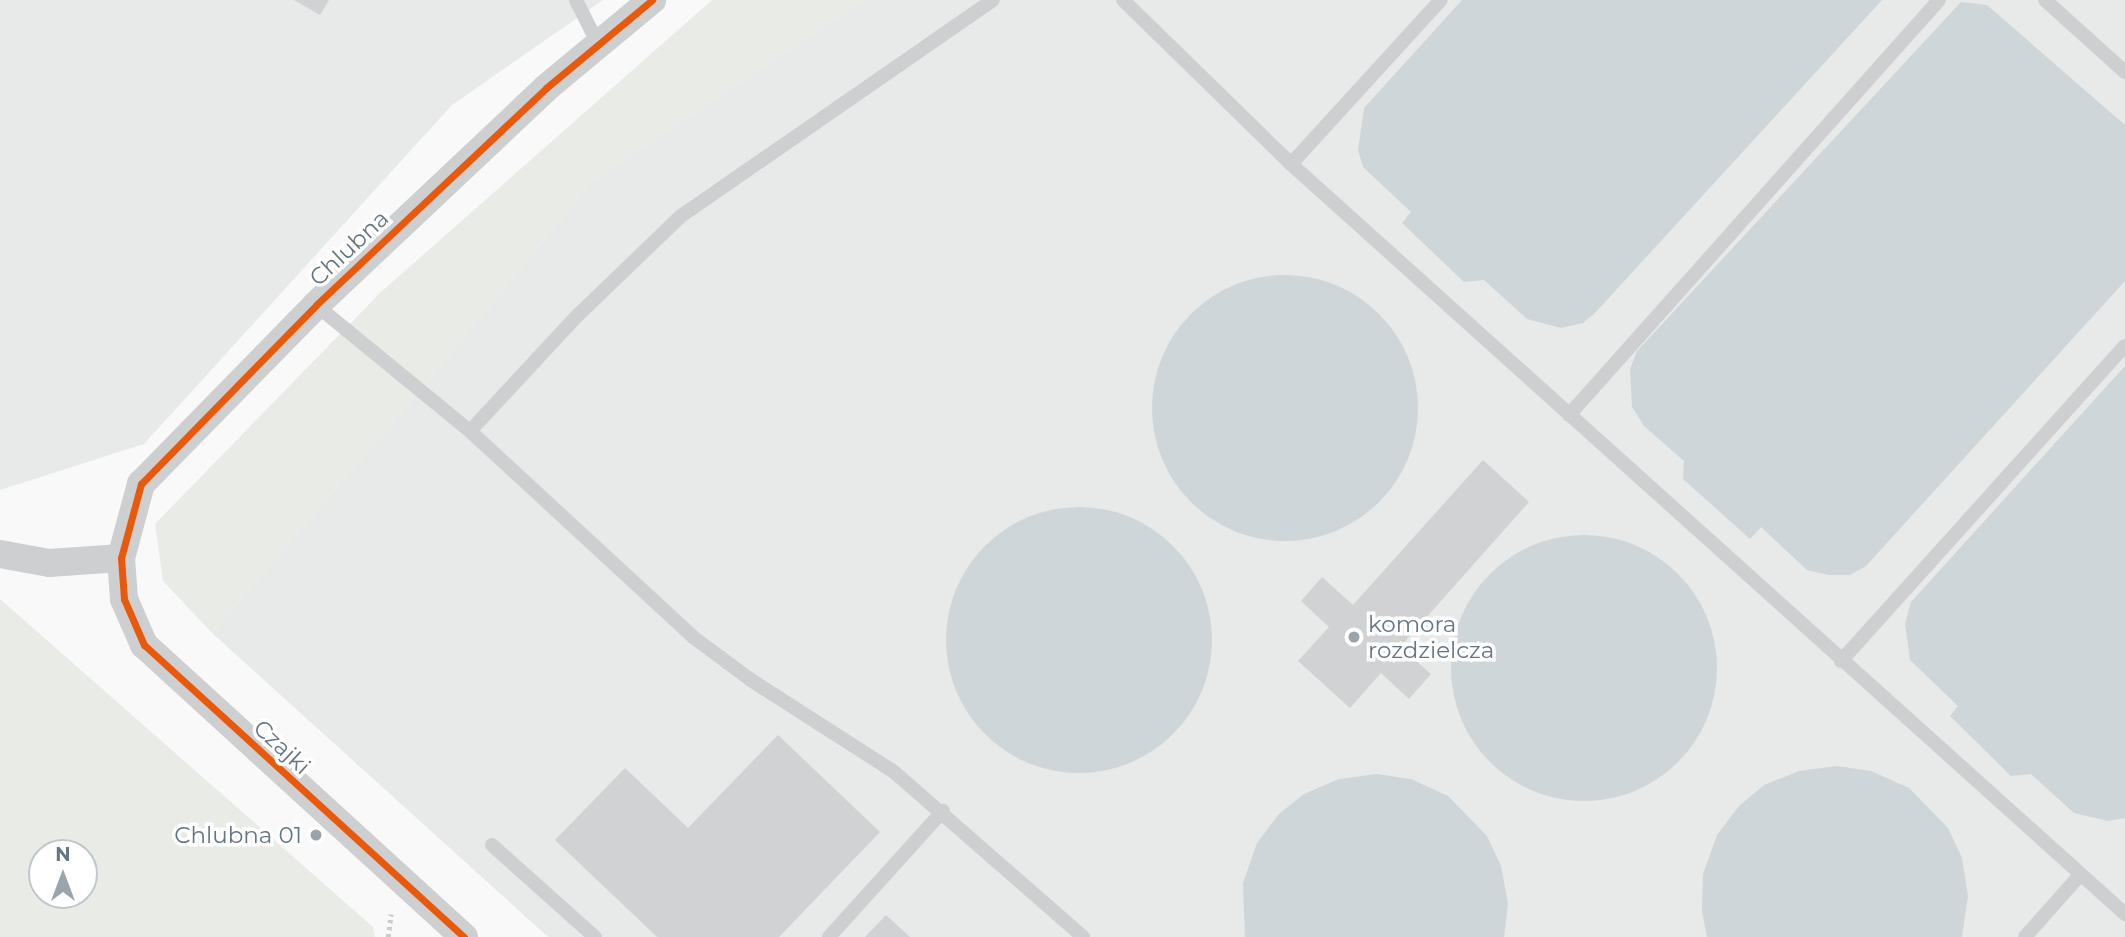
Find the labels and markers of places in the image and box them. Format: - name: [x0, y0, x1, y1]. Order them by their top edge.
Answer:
- place label: komora rozdzielcza: [1368, 610, 1494, 664]
- marker: komora rozdzielcza: [1346, 629, 1362, 645]
- place label: Chlubna 01: [174, 821, 302, 849]
- marker: Chlubna 01: [308, 827, 324, 843]

